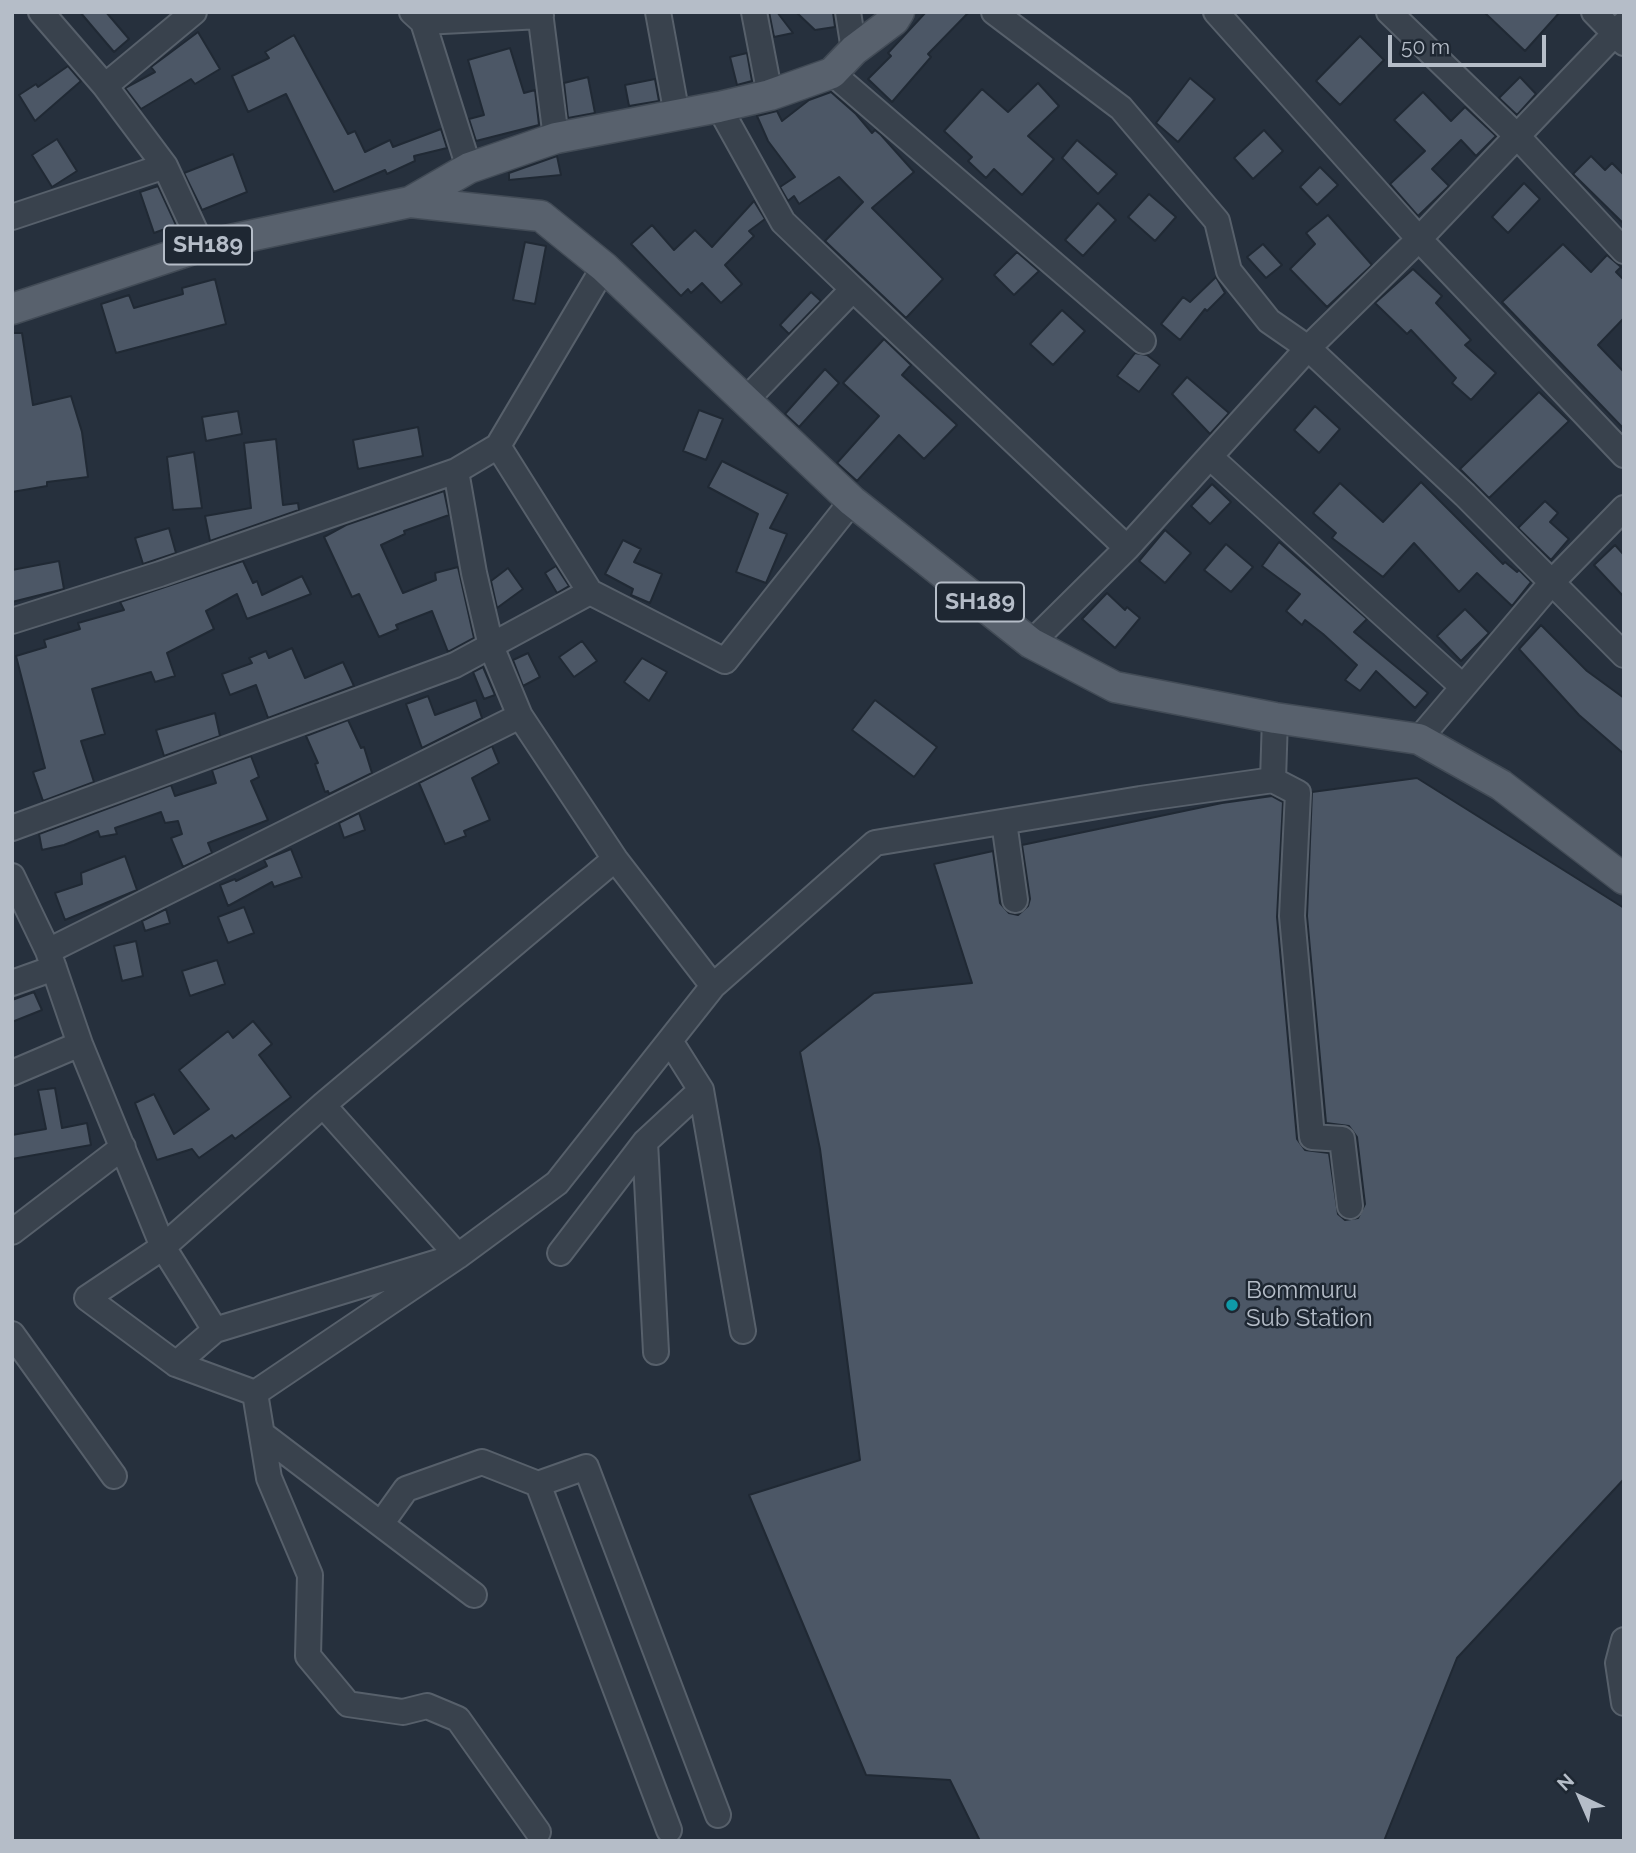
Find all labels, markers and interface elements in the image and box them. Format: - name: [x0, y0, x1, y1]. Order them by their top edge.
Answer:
- scale bar: [1391, 21, 1548, 65]
- text: 50 m: [1401, 34, 1450, 59]
- road number: SH189: [164, 226, 252, 264]
- road number: SH189: [936, 582, 1024, 622]
- place label: Bommuru Sub Station: [1246, 1277, 1373, 1333]
- marker: Bommuru Sub Station: [1224, 1297, 1240, 1313]
- north arrow: [1545, 1762, 1615, 1832]
- text: N: [1553, 1769, 1578, 1795]

